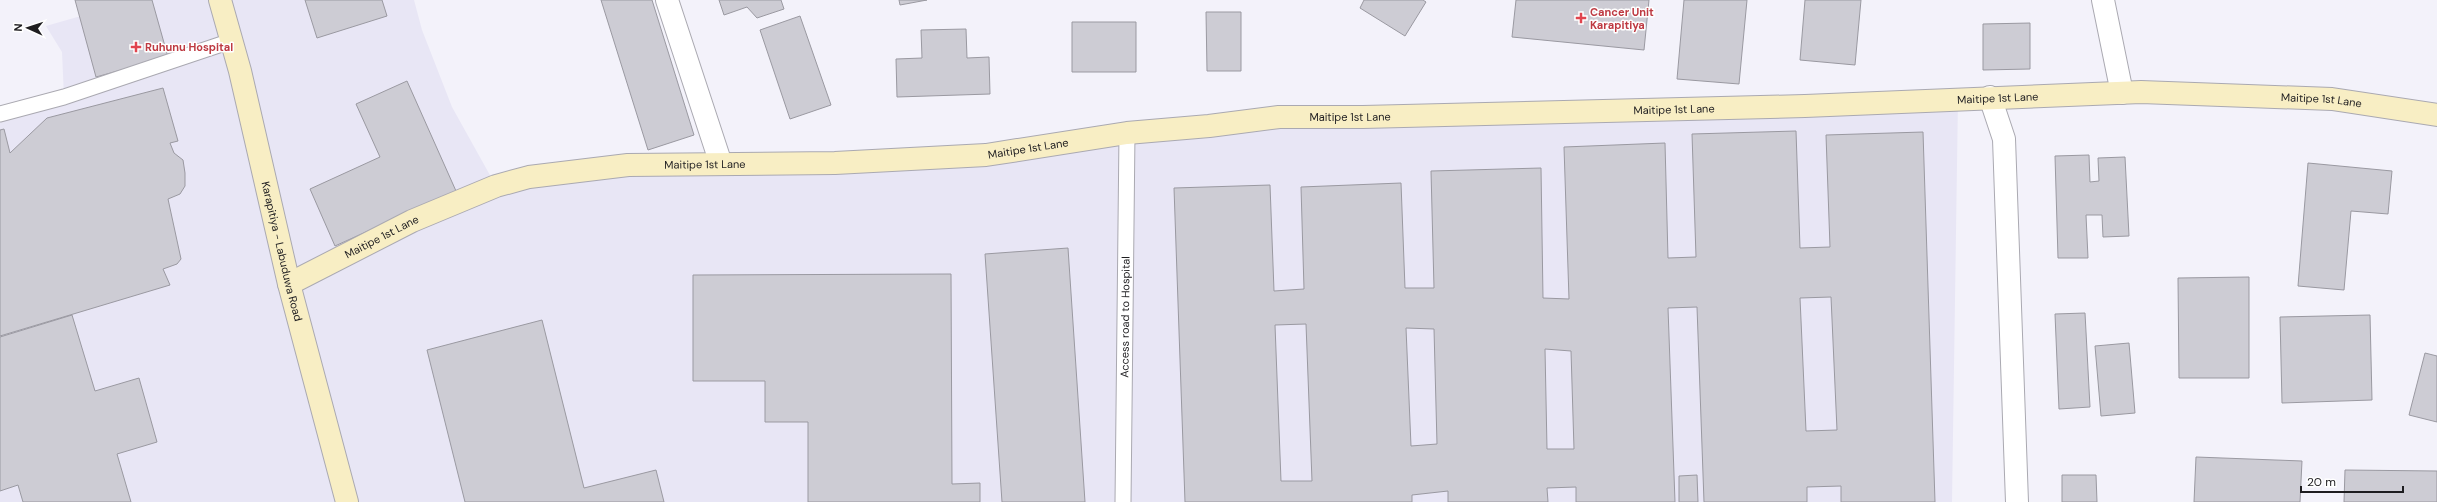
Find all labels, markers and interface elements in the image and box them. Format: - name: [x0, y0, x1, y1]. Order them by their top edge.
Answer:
- place label: Cancer Unit Karapitiya: [1590, 5, 1654, 32]
- north arrow: [8, 8, 48, 48]
- marker: Cancer Unit Karapitiya: [1575, 12, 1587, 24]
- text: N: [11, 23, 25, 32]
- place label: Ruhunu Hospital: [145, 40, 233, 54]
- marker: Ruhunu Hospital: [130, 41, 142, 53]
- street label: Maitipe 1st Lane: [1957, 89, 2039, 107]
- street label: Maitipe 1st Lane: [2281, 90, 2363, 110]
- street label: Maitipe 1st Lane: [1633, 101, 1715, 117]
- street label: Maitipe 1st Lane: [1309, 109, 1391, 124]
- street label: Maitipe 1st Lane: [987, 135, 1069, 162]
- street label: Maitipe 1st Lane: [664, 157, 746, 172]
- street label: Karapitiya - Labuduwa Road: [259, 180, 306, 323]
- street label: Maitipe 1st Lane: [342, 212, 421, 261]
- street label: Access road to Hospital: [1117, 256, 1133, 378]
- scale bar: [2301, 468, 2403, 494]
- text: 20 m: [2307, 474, 2336, 490]

